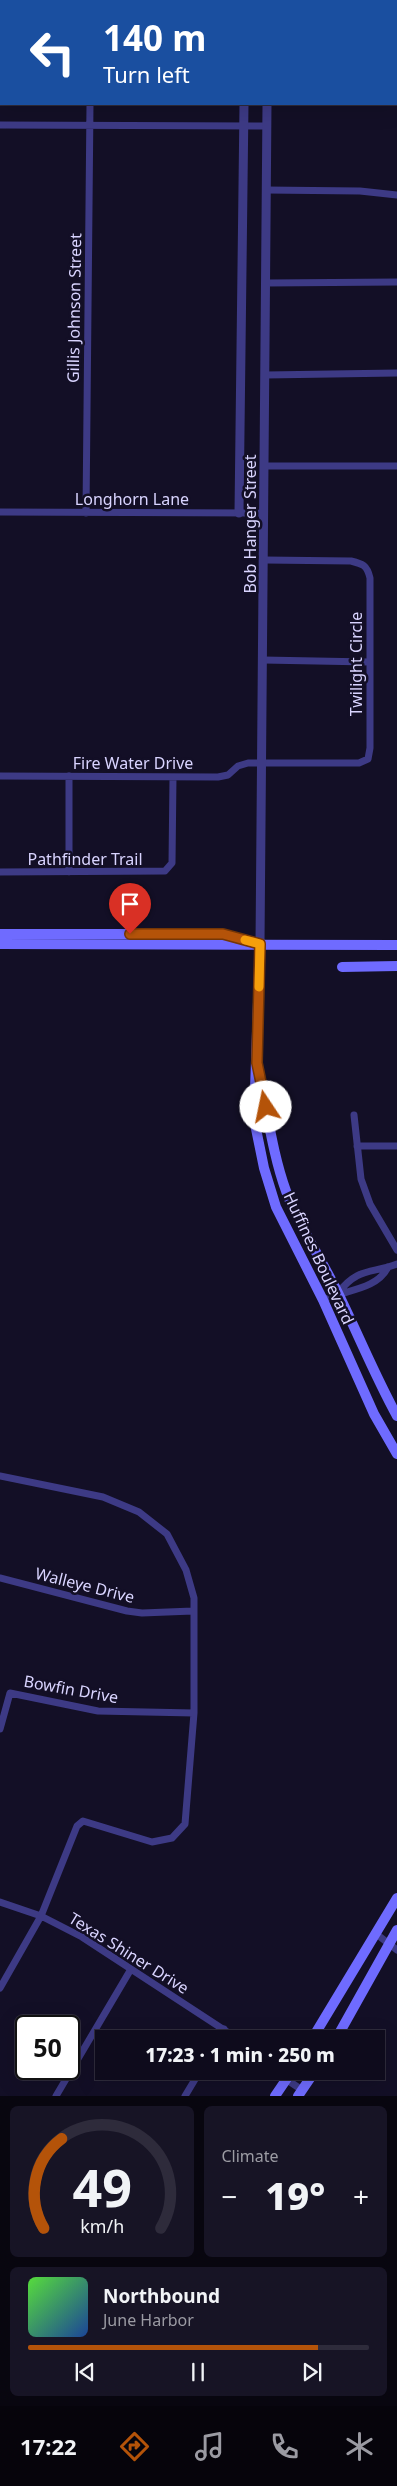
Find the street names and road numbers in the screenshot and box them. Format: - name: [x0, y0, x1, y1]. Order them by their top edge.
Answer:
- street label: Gillis Johnson Street: [62, 233, 86, 383]
- street label: Bob Hanger Street: [239, 454, 261, 594]
- street label: Longhorn Lane: [75, 488, 189, 510]
- street label: Twilight Circle: [345, 612, 367, 716]
- street label: Fire Water Drive: [73, 752, 193, 774]
- street label: Pathfinder Trail: [27, 848, 143, 870]
- street label: Huffines Boulevard: [279, 1188, 359, 1328]
- street label: Walleye Drive: [33, 1562, 137, 1608]
- street label: Bowfin Drive: [22, 1670, 120, 1708]
- street label: Texas Shiner Drive: [65, 1907, 193, 1999]

